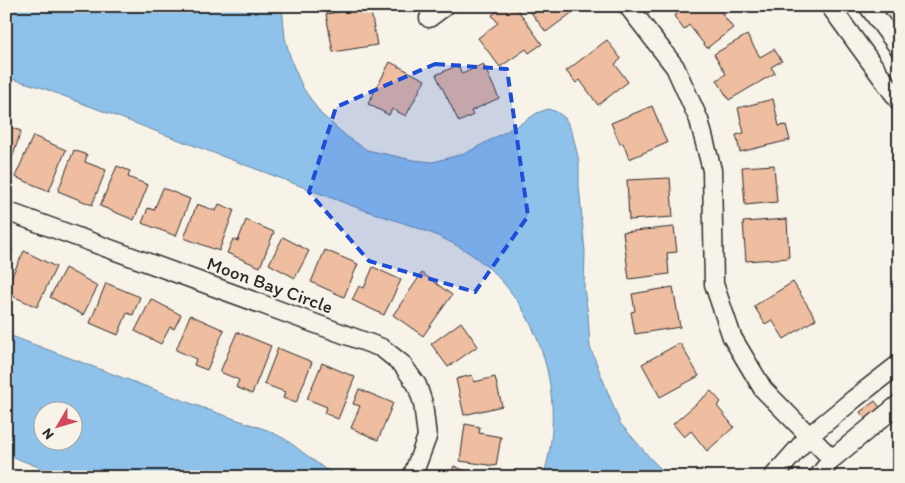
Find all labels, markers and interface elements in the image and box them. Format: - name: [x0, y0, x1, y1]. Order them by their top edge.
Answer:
- street label: Moon Bay Circle: [204, 252, 336, 318]
- north arrow: [32, 400, 82, 450]
- text: N: [39, 425, 58, 443]

